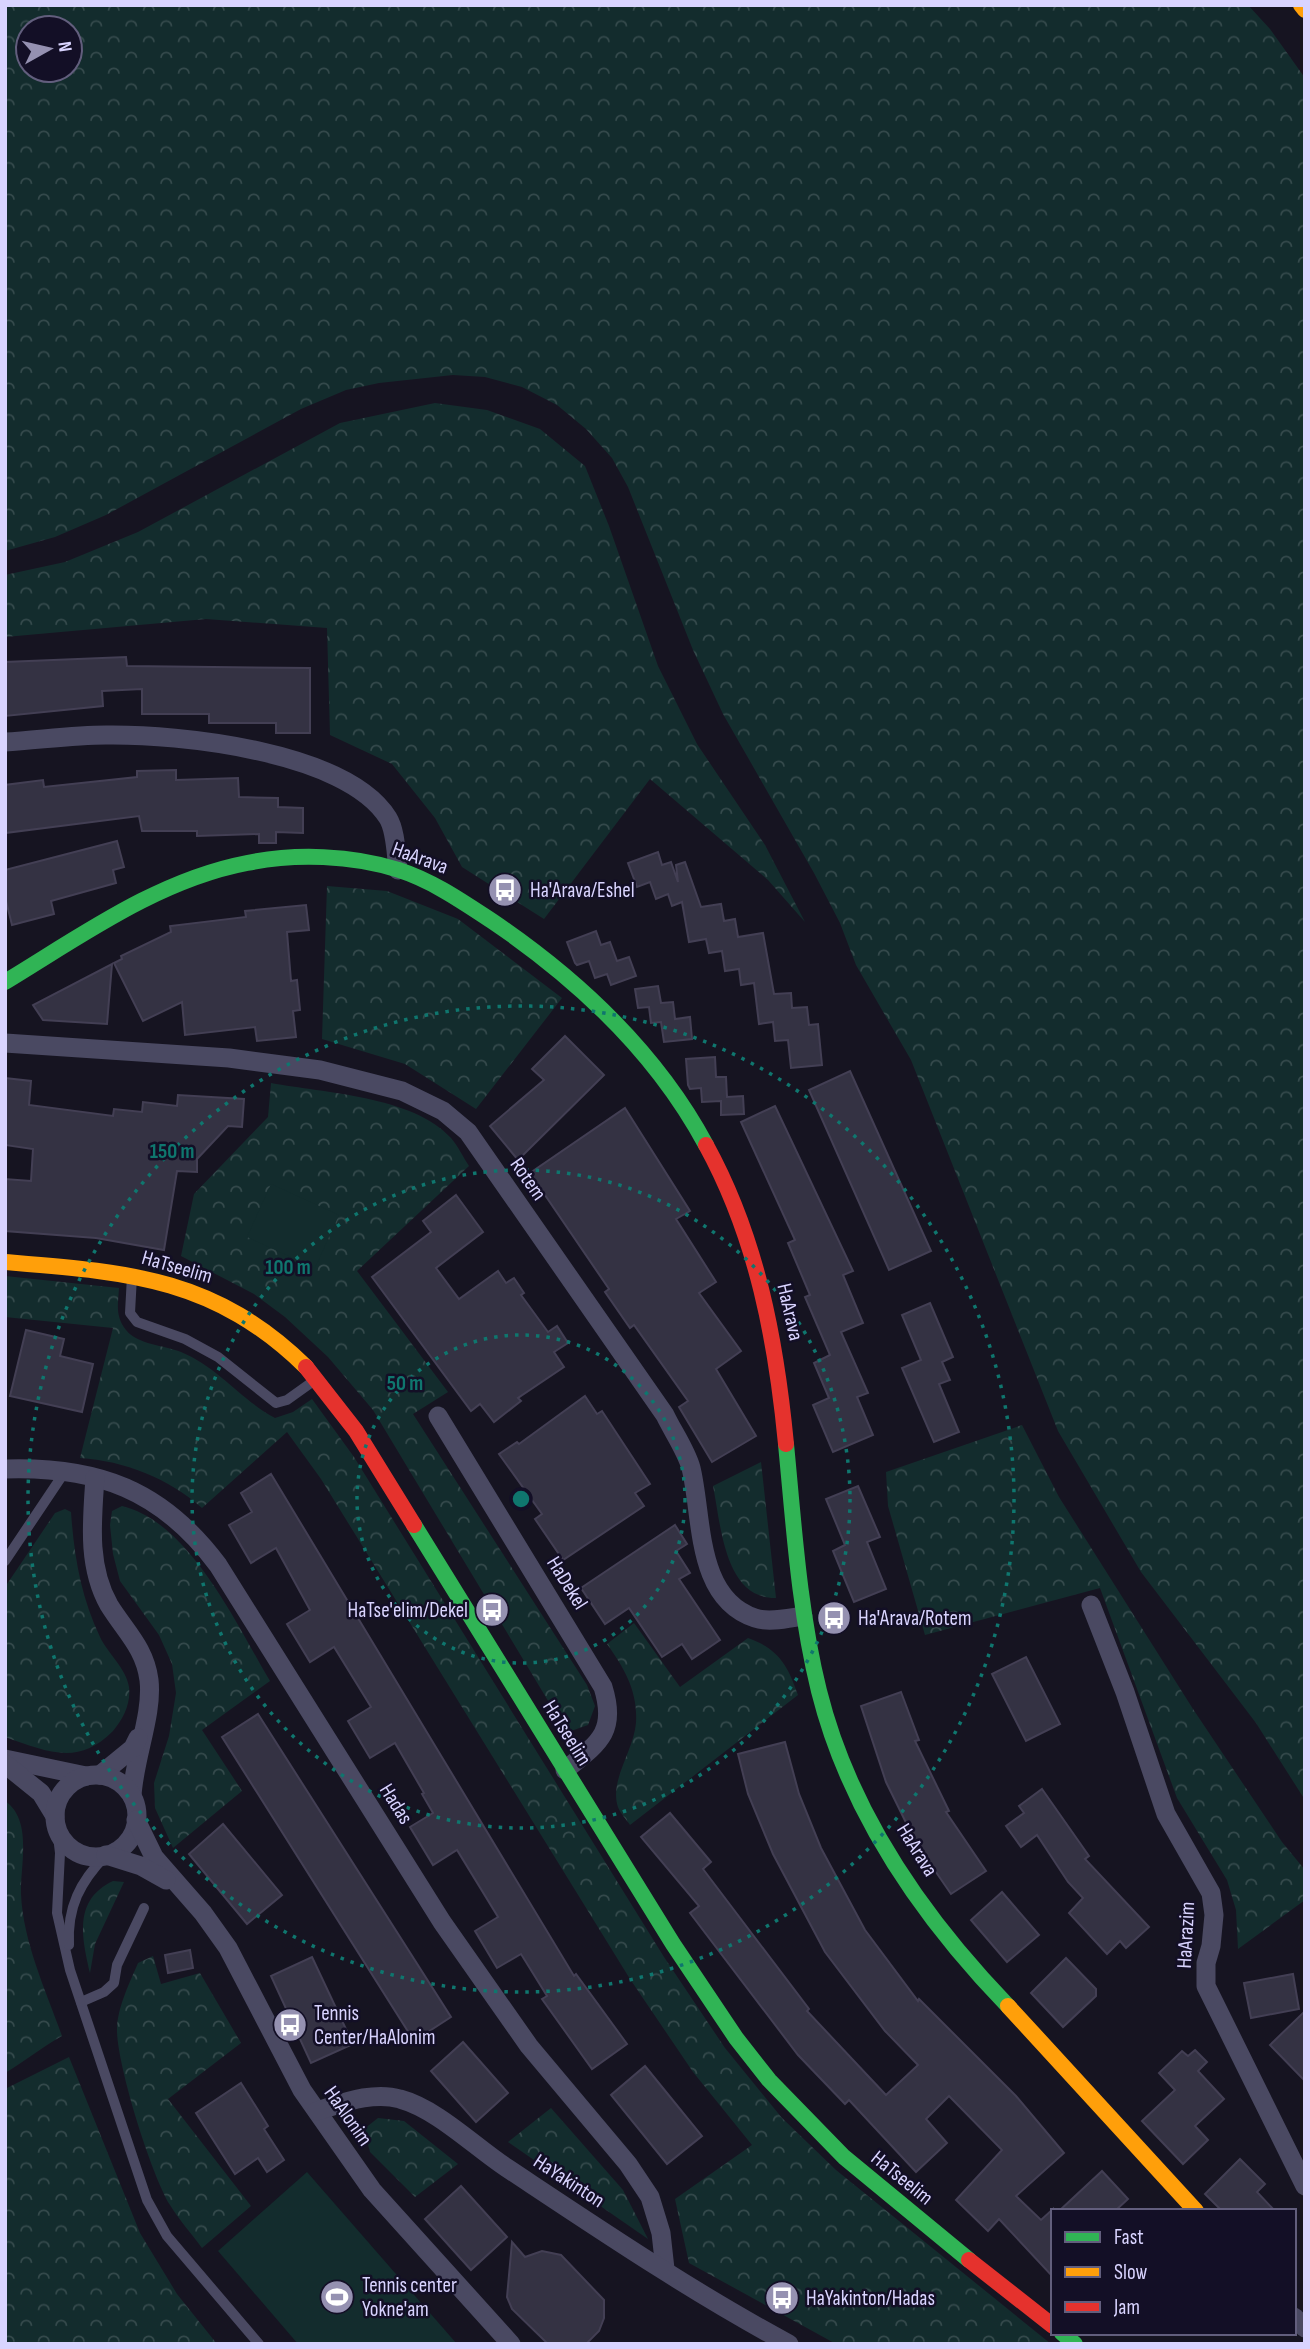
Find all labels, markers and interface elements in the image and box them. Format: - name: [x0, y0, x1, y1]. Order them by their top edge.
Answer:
- north arrow: [14, 14, 84, 84]
- text: N: [52, 40, 76, 53]
- street label: HaArava: [389, 836, 451, 880]
- bus stop icon: Ha'Arava/Eshel: [486, 871, 524, 909]
- place label: Ha'Arava/Eshel: [530, 878, 635, 903]
- text: 150 m: [150, 1139, 194, 1164]
- street label: Rotem: [504, 1153, 552, 1205]
- street label: HaTseelim: [139, 1245, 215, 1289]
- text: 100 m: [265, 1255, 311, 1280]
- street label: HaArava: [771, 1281, 809, 1343]
- text: 50 m: [387, 1371, 423, 1396]
- centre of rings: [509, 1487, 533, 1511]
- street label: HaDekel: [541, 1552, 593, 1614]
- bus stop icon: HaTse'elim/Dekel: [473, 1591, 511, 1629]
- place label: HaTse'elim/Dekel: [348, 1598, 468, 1623]
- bus stop icon: Ha'Arava/Rotem: [815, 1599, 853, 1637]
- place label: Ha'Arava/Rotem: [858, 1606, 971, 1631]
- street label: HaTseelim: [537, 1696, 597, 1770]
- street label: Hadas: [374, 1779, 418, 1829]
- street label: HaArava: [891, 1819, 943, 1881]
- street label: HaArazim: [1172, 1901, 1200, 1969]
- place label: Tennis Center/HaAlonim: [314, 2001, 435, 2050]
- bus stop icon: Tennis Center/HaAlonim: [271, 2006, 309, 2044]
- street label: HaAlonim: [319, 2081, 377, 2151]
- street label: HaTseelim: [866, 2146, 938, 2210]
- street label: HaYakinton: [529, 2149, 609, 2213]
- legend: [1051, 2209, 1296, 2335]
- text: Fast: [1114, 2225, 1144, 2250]
- text: Slow: [1114, 2260, 1148, 2285]
- place label: Tennis center Yokne'am: [362, 2273, 457, 2322]
- sports icon: Tennis center Yokne'am: [318, 2278, 356, 2316]
- bus stop icon: HaYakinton/Hadas: [763, 2279, 801, 2317]
- place label: HaYakinton/Hadas: [806, 2286, 935, 2311]
- text: Jam: [1113, 2295, 1140, 2320]

